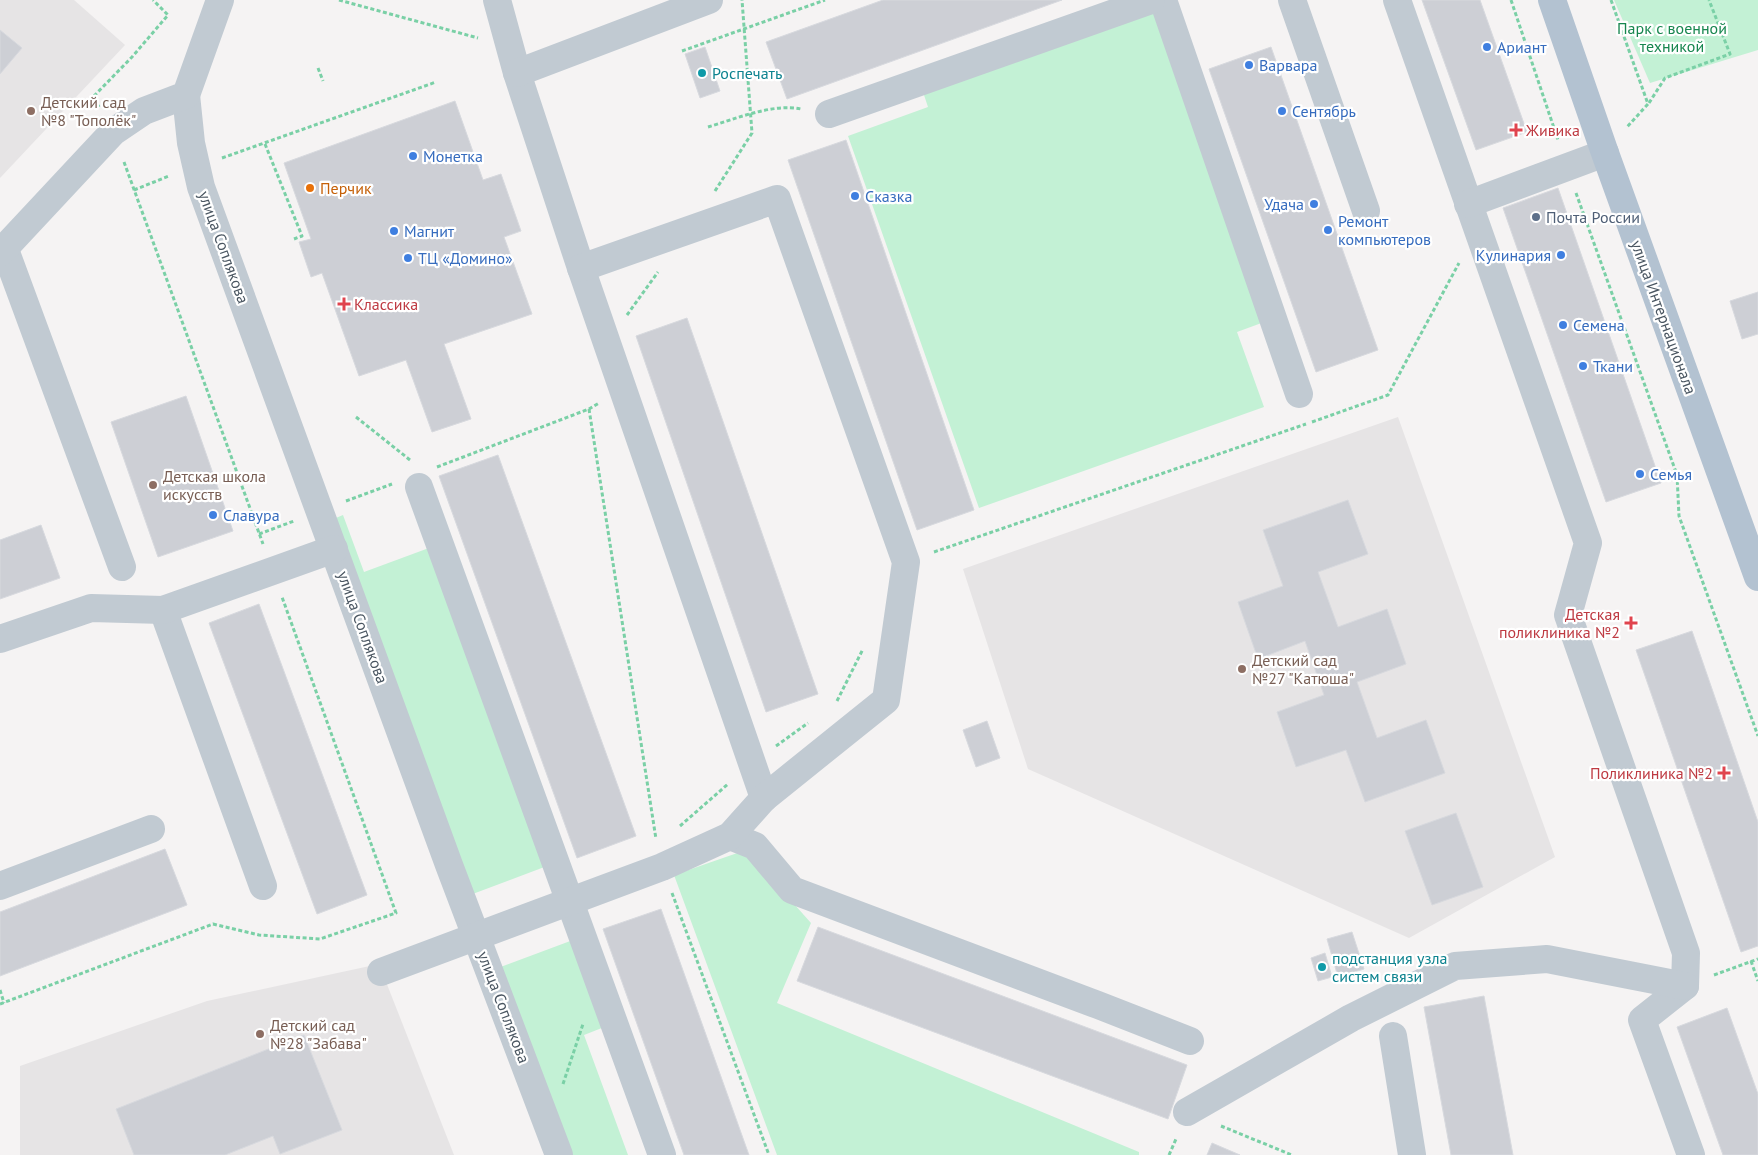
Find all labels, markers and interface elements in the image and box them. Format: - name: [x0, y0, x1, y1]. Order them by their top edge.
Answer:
- park label: Парк с военной техникой: [1617, 18, 1727, 56]
- place label: Ариант: [1497, 37, 1547, 57]
- marker: Ариант: [1481, 41, 1493, 53]
- place label: Варвара: [1259, 55, 1317, 75]
- marker: Варвара: [1243, 59, 1255, 71]
- place label: Роспечать: [712, 63, 782, 83]
- marker: Роспечать: [696, 67, 708, 79]
- place label: Детский сад №8 "Тополёк": [41, 92, 136, 130]
- place label: Сентябрь: [1292, 101, 1356, 121]
- marker: Детский сад №8 "Тополёк": [25, 105, 37, 117]
- marker: Сентябрь: [1276, 105, 1288, 117]
- place label: Живика: [1525, 120, 1580, 140]
- marker: Живика: [1510, 124, 1522, 136]
- place label: Монетка: [423, 146, 483, 166]
- marker: Монетка: [407, 150, 419, 162]
- place label: Перчик: [320, 178, 372, 198]
- marker: Перчик: [304, 182, 316, 194]
- place label: Сказка: [865, 186, 912, 206]
- street label: улица Соплякова: [194, 188, 254, 306]
- marker: Сказка: [849, 190, 861, 202]
- place label: Удача: [1264, 194, 1304, 214]
- marker: Удача: [1308, 198, 1320, 210]
- place label: Почта России: [1546, 207, 1640, 227]
- place label: Ремонт компьютеров: [1338, 211, 1431, 249]
- marker: Почта России: [1530, 211, 1542, 223]
- place label: Магнит: [404, 221, 455, 241]
- marker: Ремонт компьютеров: [1322, 224, 1334, 236]
- marker: Магнит: [388, 225, 400, 237]
- street label: улица Интернационала: [1627, 237, 1701, 397]
- place label: Кулинария: [1476, 245, 1551, 265]
- place label: ТЦ «Домино»: [418, 248, 513, 268]
- marker: Кулинария: [1555, 249, 1567, 261]
- marker: ТЦ «Домино»: [402, 252, 414, 264]
- place label: Классика: [354, 294, 418, 314]
- marker: Классика: [338, 298, 350, 310]
- place label: Семена: [1573, 315, 1625, 335]
- marker: Семена: [1557, 319, 1569, 331]
- place label: Ткани: [1593, 356, 1633, 376]
- marker: Ткани: [1577, 360, 1589, 372]
- place label: Семья: [1650, 464, 1692, 484]
- place label: Детская школа искусств: [163, 466, 266, 504]
- marker: Семья: [1634, 468, 1646, 480]
- marker: Детская школа искусств: [147, 479, 159, 491]
- place label: Славура: [223, 505, 280, 525]
- marker: Славура: [207, 509, 219, 521]
- street label: улица Соплякова: [333, 568, 393, 686]
- place label: Детская поликлиника №2: [1499, 604, 1620, 642]
- marker: Детская поликлиника №2: [1624, 616, 1638, 630]
- place label: Детский сад №27 "Катюша": [1252, 650, 1354, 688]
- marker: Детский сад №27 "Катюша": [1236, 663, 1248, 675]
- place label: Поликлиника №2: [1590, 763, 1713, 783]
- marker: Поликлиника №2: [1717, 766, 1731, 780]
- street label: улица Соплякова: [473, 948, 535, 1066]
- place label: подстанция узла систем связи: [1332, 948, 1447, 986]
- marker: подстанция узла систем связи: [1316, 961, 1328, 973]
- place label: Детский сад №28 "Забава": [270, 1015, 367, 1053]
- marker: Детский сад №28 "Забава": [254, 1028, 266, 1040]

